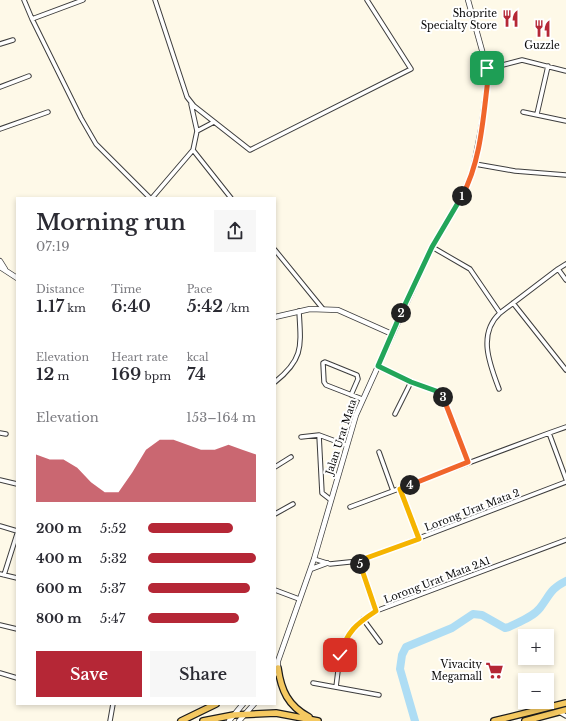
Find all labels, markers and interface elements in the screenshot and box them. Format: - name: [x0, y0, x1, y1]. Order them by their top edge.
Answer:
- place label: Shoprite Specialty Store: [421, 7, 497, 32]
- restaurant icon: Shoprite Specialty Store: [500, 9, 520, 29]
- restaurant icon: Guzzle: [532, 18, 552, 38]
- place label: Guzzle: [524, 39, 560, 52]
- pin: [470, 51, 504, 85]
- icon: arrive: [476, 57, 498, 79]
- pin: 1: [452, 186, 472, 206]
- text: 1: [460, 189, 464, 203]
- text: Morning run: [36, 209, 186, 236]
- button: share: [214, 210, 256, 252]
- text: 07:19: [36, 238, 70, 255]
- text: Distance: [36, 282, 85, 296]
- text: Time: [111, 282, 142, 296]
- text: Pace: [187, 282, 212, 296]
- text: 1.17: [36, 296, 64, 317]
- text: 6:40: [111, 296, 151, 317]
- text: 5:42: [187, 296, 223, 317]
- text: km: [64, 301, 86, 315]
- text: /km: [223, 301, 250, 315]
- pin: 2: [391, 303, 411, 323]
- text: 2: [397, 306, 405, 320]
- text: Elevation: [36, 350, 89, 364]
- text: Heart rate: [111, 350, 168, 364]
- text: kcal: [187, 350, 209, 364]
- text: 12: [36, 364, 54, 385]
- text: 169: [111, 364, 141, 385]
- text: 74: [187, 364, 206, 385]
- text: m: [54, 369, 69, 383]
- text: bpm: [141, 369, 171, 383]
- pin: 3: [433, 387, 453, 407]
- text: 3: [439, 390, 447, 404]
- street label: Jalan Urat Mata: [322, 397, 359, 478]
- text: Elevation: [36, 409, 99, 426]
- text: 153–164 m: [186, 409, 256, 426]
- pin: 4: [400, 475, 420, 495]
- text: 4: [406, 478, 414, 492]
- street label: Lorong Urat Mata 2: [423, 486, 521, 534]
- text: 200 m: [36, 520, 82, 537]
- text: 5:52: [100, 520, 126, 537]
- text: 400 m: [36, 550, 82, 567]
- text: 5:32: [100, 550, 127, 567]
- pin: 5: [350, 554, 370, 574]
- street label: Lorong Urat Mata 2A1: [382, 554, 492, 606]
- text: 5: [357, 557, 363, 571]
- text: 600 m: [36, 580, 82, 597]
- text: 5:37: [100, 580, 126, 597]
- text: 800 m: [36, 610, 82, 627]
- text: 5:47: [100, 610, 125, 627]
- map controls: [518, 629, 554, 709]
- button: +: [518, 629, 554, 665]
- pin: [323, 638, 357, 672]
- icon: check: [329, 644, 351, 666]
- button: Save: [36, 651, 142, 697]
- button: Share: [150, 651, 256, 697]
- place label: Vivacity Megamall: [431, 658, 483, 683]
- supermarket icon: Vivacity Megamall: [485, 660, 505, 680]
- button: −: [518, 673, 554, 709]

